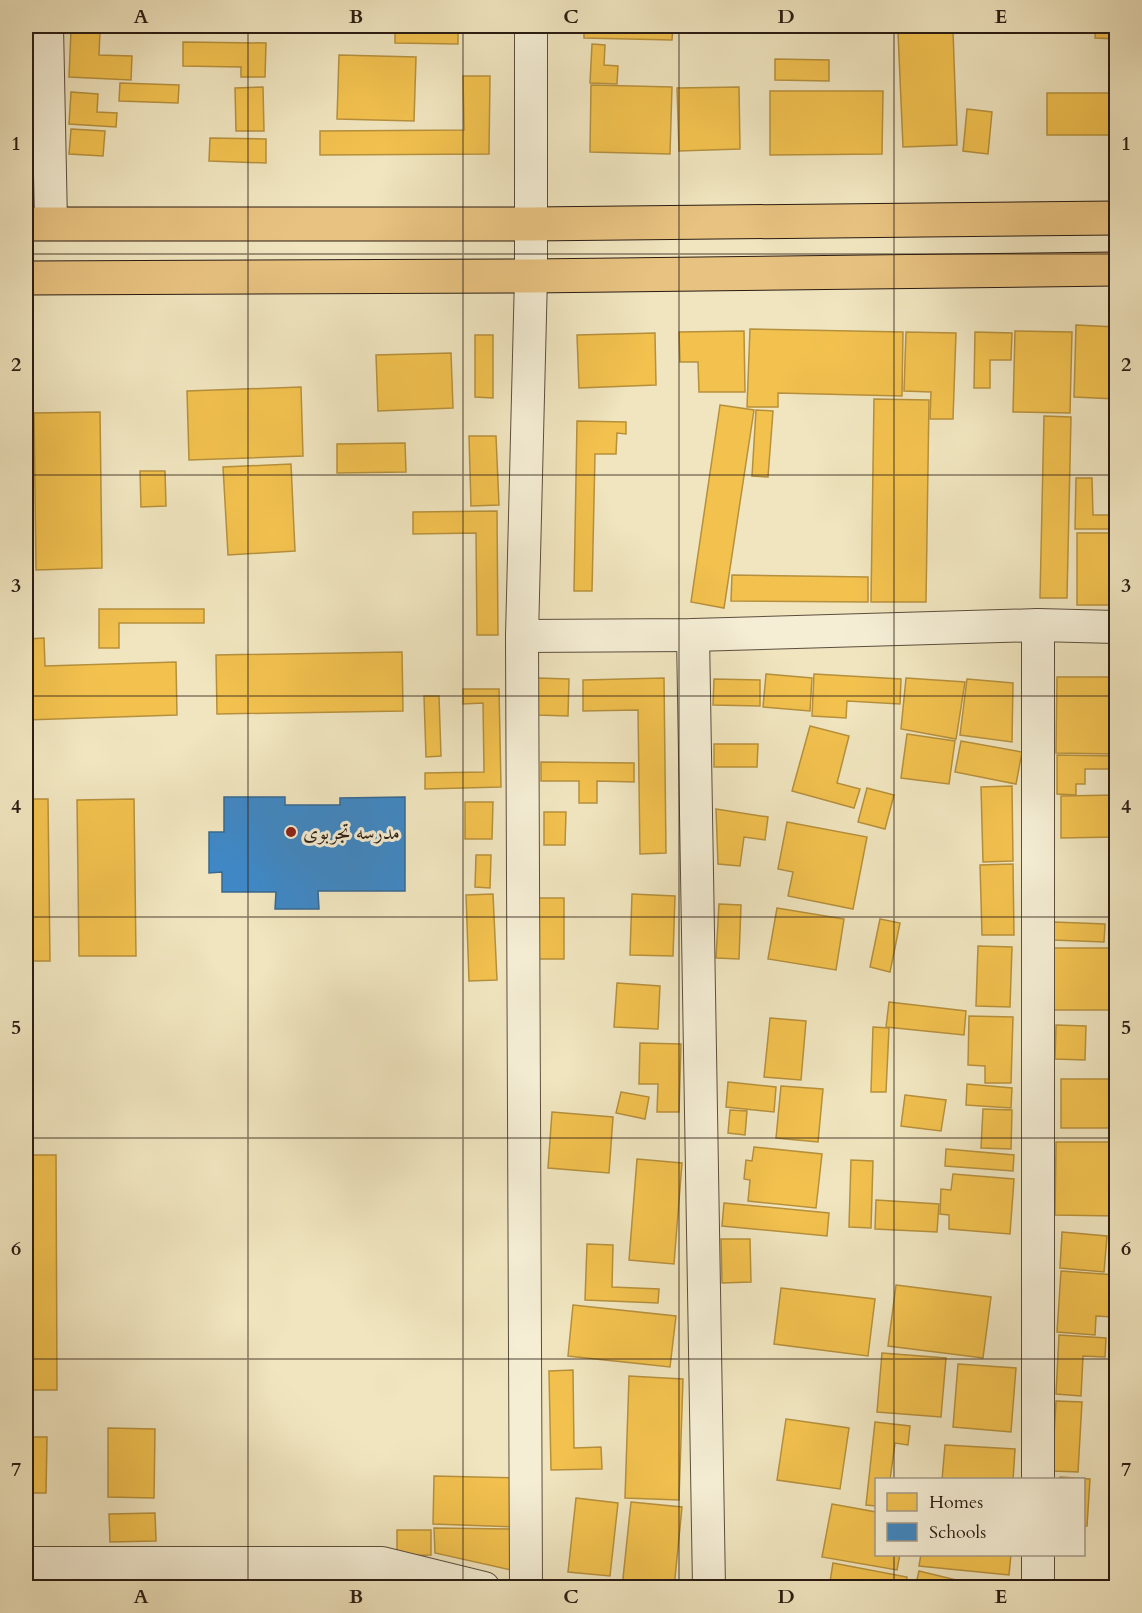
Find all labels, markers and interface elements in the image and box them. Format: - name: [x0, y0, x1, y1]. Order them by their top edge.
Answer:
- text: A: [133, 3, 149, 30]
- text: B: [349, 3, 363, 30]
- text: C: [563, 3, 579, 30]
- text: D: [777, 3, 795, 30]
- text: E: [995, 3, 1007, 30]
- text: 1: [11, 130, 21, 157]
- text: 1: [1121, 130, 1131, 157]
- text: 2: [11, 351, 21, 378]
- text: 2: [1121, 351, 1131, 378]
- text: 3: [11, 572, 21, 599]
- text: 3: [1121, 572, 1131, 599]
- text: 4: [11, 793, 21, 820]
- text: 4: [1121, 793, 1131, 820]
- place label: مدرسه تجربوى: [303, 819, 400, 846]
- marker: مدرسه تجربوى: [284, 825, 298, 839]
- text: 5: [11, 1014, 21, 1041]
- text: 5: [1121, 1014, 1131, 1041]
- text: 6: [11, 1235, 21, 1262]
- text: 6: [1121, 1235, 1131, 1262]
- text: 7: [11, 1456, 21, 1483]
- text: 7: [1121, 1456, 1131, 1483]
- legend: [875, 1478, 1085, 1556]
- text: Homes: [929, 1490, 983, 1515]
- text: Schools: [929, 1520, 986, 1545]
- text: A: [133, 1583, 149, 1610]
- text: B: [349, 1583, 363, 1610]
- text: C: [563, 1583, 579, 1610]
- text: D: [777, 1583, 795, 1610]
- text: E: [995, 1583, 1007, 1610]

